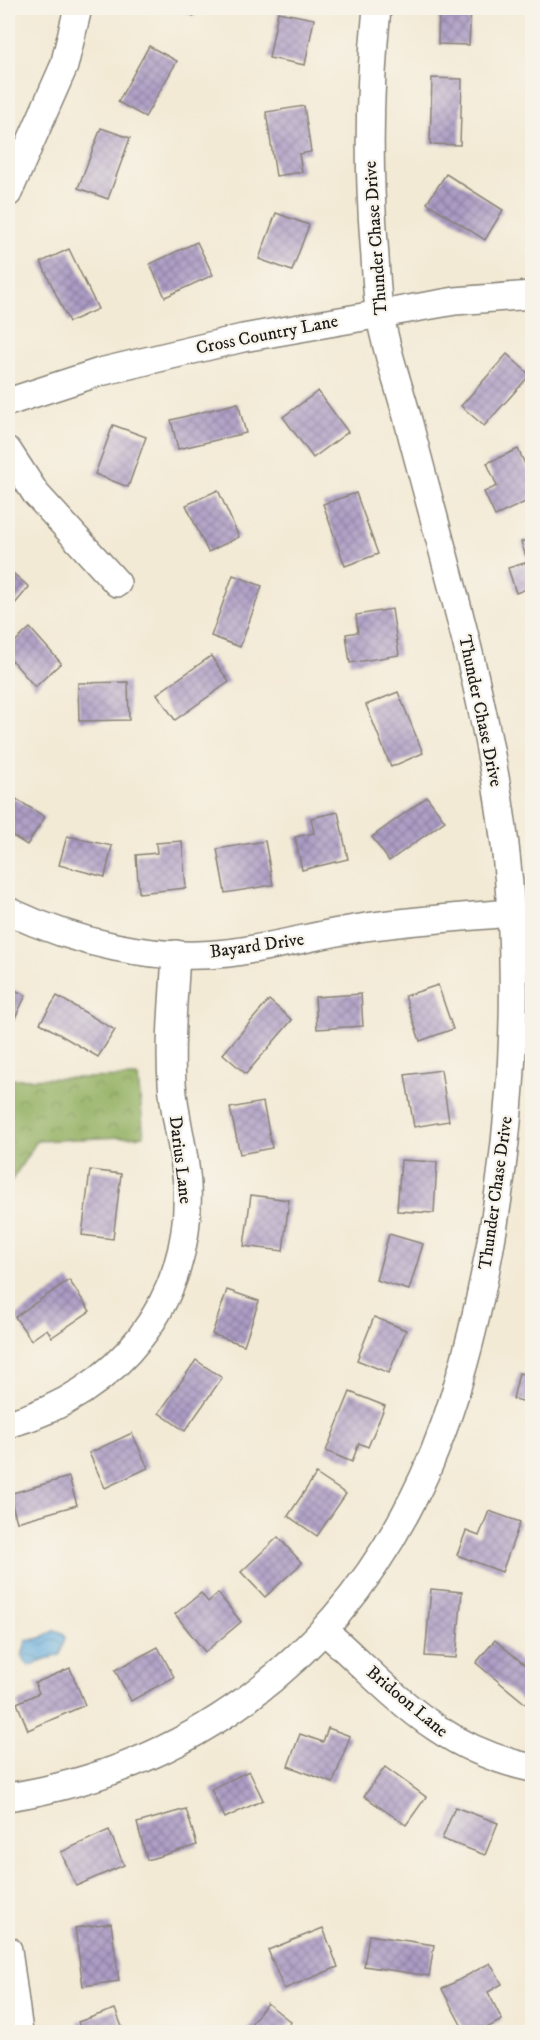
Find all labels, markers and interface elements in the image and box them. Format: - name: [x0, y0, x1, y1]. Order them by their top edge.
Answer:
- street label: Thunder Chase Drive: [360, 160, 392, 316]
- street label: Cross Country Lane: [194, 310, 340, 360]
- street label: Thunder Chase Drive: [453, 633, 507, 789]
- street label: Bayard Drive: [209, 929, 305, 963]
- street label: Darius Lane: [164, 1115, 196, 1205]
- street label: Thunder Chase Drive: [474, 1115, 518, 1271]
- street label: Bridoon Lane: [362, 1661, 452, 1743]

